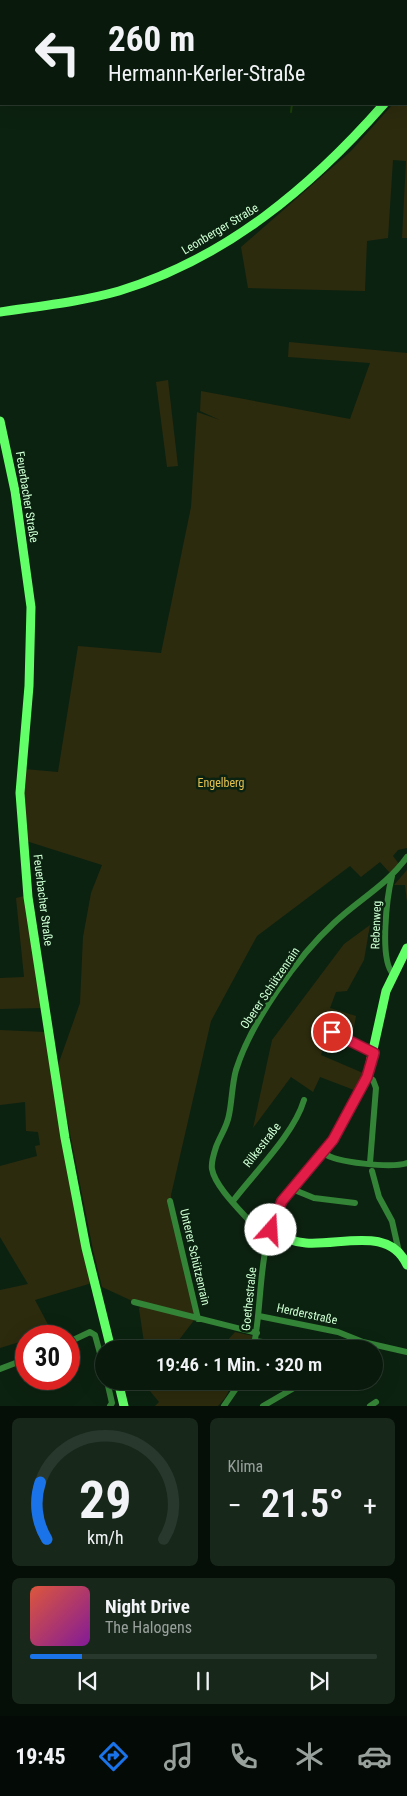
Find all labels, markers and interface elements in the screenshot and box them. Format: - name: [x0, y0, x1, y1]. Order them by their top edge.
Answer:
- text: 260 m: [108, 19, 195, 60]
- icon: left: [25, 20, 90, 85]
- text: Hermann-Kerler-Straße: [108, 61, 305, 86]
- street label: Leonberger Straße: [179, 200, 261, 257]
- street label: Feuerbacher Straße: [13, 450, 41, 544]
- park label: Engelberg: [197, 776, 245, 790]
- street label: Feuerbacher Straße: [30, 853, 56, 947]
- street label: Rebenweg: [368, 900, 384, 950]
- street label: Oberer Schützenrain: [237, 944, 303, 1032]
- pin: [311, 1011, 353, 1053]
- icon: arrive: [318, 1018, 346, 1046]
- street label: Rilkestraße: [240, 1120, 284, 1170]
- position arrow: [244, 1203, 296, 1255]
- street label: Unterer Schützenrain: [177, 1207, 213, 1307]
- street label: Goethestraße: [239, 1266, 259, 1331]
- street label: Herderstraße: [275, 1301, 339, 1327]
- speed limit sign: 30: [15, 1325, 80, 1390]
- text: 19:46 · 1 Min. · 320 m: [156, 1353, 322, 1376]
- text: Klima: [228, 1457, 263, 1476]
- text: 29: [78, 1470, 131, 1531]
- text: 21.5°: [261, 1482, 344, 1526]
- text: −: [228, 1489, 242, 1522]
- text: +: [363, 1489, 377, 1522]
- text: km/h: [86, 1527, 123, 1548]
- text: Night Drive: [105, 1595, 190, 1618]
- text: The Halogens: [105, 1618, 192, 1637]
- icon: previous: [74, 1667, 102, 1695]
- icon: pause: [189, 1667, 217, 1695]
- icon: next: [305, 1667, 333, 1695]
- icon: directions: [96, 1739, 131, 1774]
- icon: music: [161, 1739, 196, 1774]
- icon: phone: [226, 1739, 261, 1774]
- icon: climate: [292, 1739, 327, 1774]
- icon: car: [357, 1739, 392, 1774]
- text: 19:45: [15, 1744, 66, 1769]

